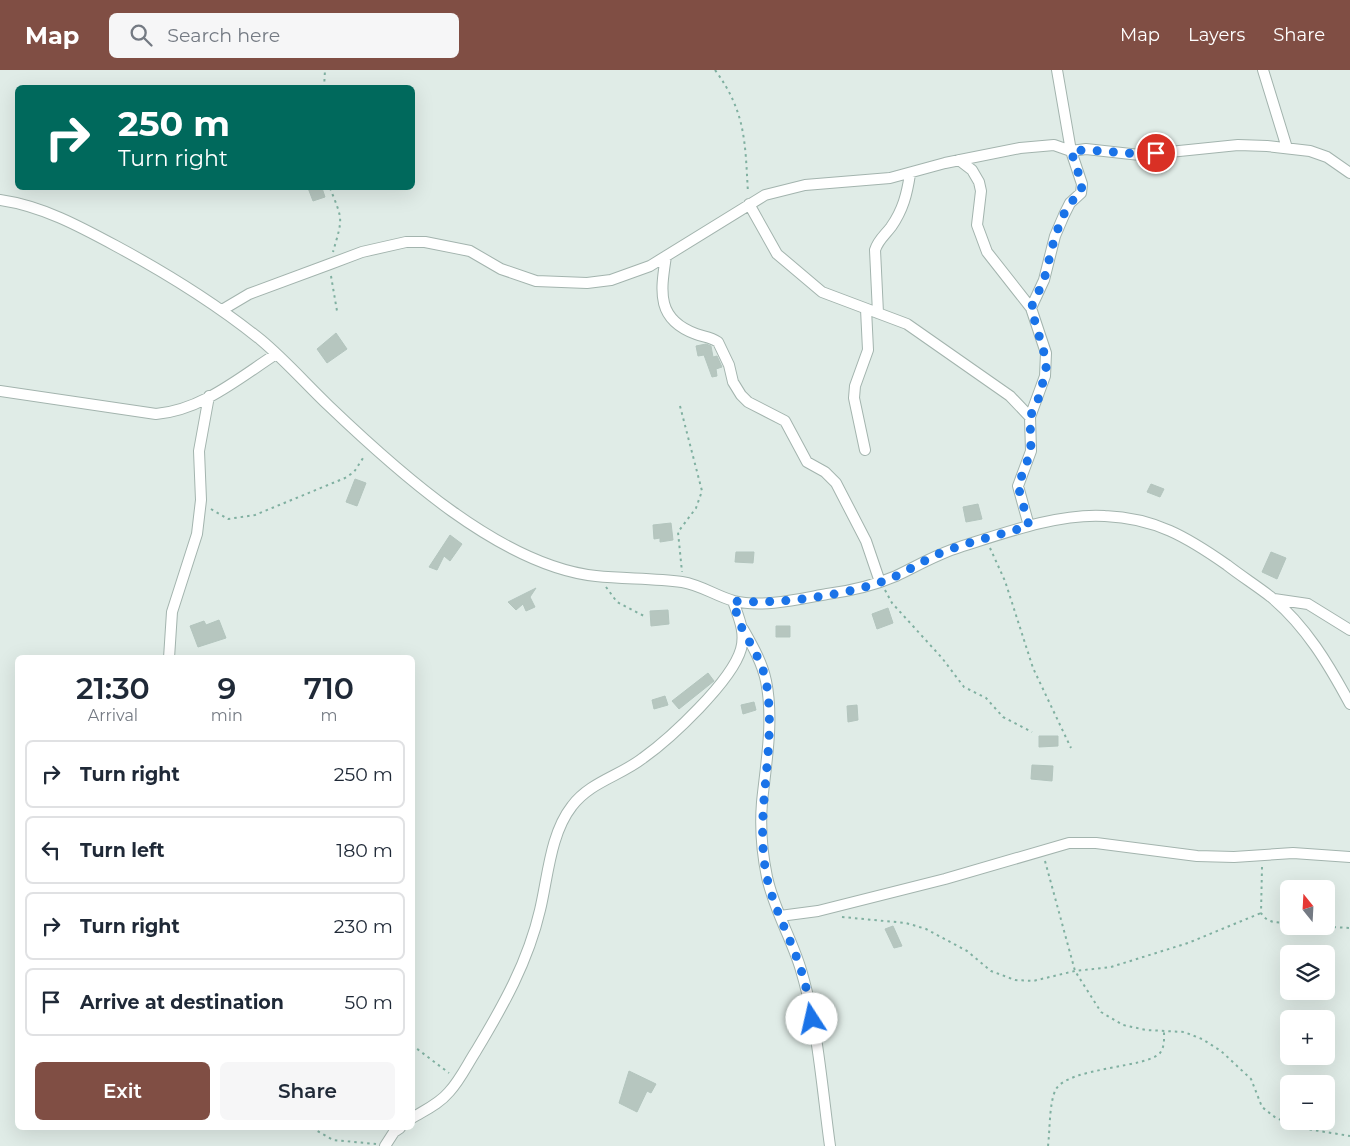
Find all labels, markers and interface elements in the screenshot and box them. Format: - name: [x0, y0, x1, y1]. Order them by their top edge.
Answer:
- search box: [109, 13, 459, 58]
- text: Map: [25, 21, 79, 50]
- icon: search: [127, 21, 155, 49]
- text: Search here: [167, 24, 280, 47]
- text: Map: [1120, 24, 1160, 46]
- text: Layers: [1188, 24, 1245, 46]
- text: Share: [1273, 24, 1325, 46]
- text: 250 m: [118, 102, 230, 145]
- icon: right: [35, 105, 100, 170]
- pin: [1135, 132, 1177, 174]
- icon: arrive: [1142, 139, 1170, 167]
- text: Turn right: [118, 145, 228, 172]
- text: 21:30: [76, 670, 150, 707]
- text: 9: [217, 670, 236, 707]
- text: 710: [304, 670, 354, 707]
- text: Arrival: [88, 706, 138, 725]
- text: min: [211, 706, 243, 725]
- text: m: [320, 706, 337, 725]
- icon: right: [37, 760, 65, 788]
- text: Turn right: [80, 763, 180, 786]
- text: 250 m: [334, 763, 393, 786]
- icon: left: [37, 836, 65, 864]
- text: Turn left: [80, 839, 165, 862]
- text: 180 m: [336, 839, 393, 862]
- north arrow: [1280, 880, 1335, 935]
- map controls: [1280, 880, 1335, 1130]
- icon: right: [37, 912, 65, 940]
- text: Turn right: [80, 915, 180, 938]
- text: 230 m: [334, 915, 393, 938]
- button: layers: [1280, 945, 1335, 1000]
- icon: arrive: [37, 988, 65, 1016]
- text: Arrive at destination: [80, 991, 284, 1014]
- text: 50 m: [345, 991, 393, 1014]
- position arrow: [785, 992, 837, 1044]
- button: +: [1280, 1010, 1335, 1065]
- button: Exit: [35, 1062, 210, 1120]
- button: Share: [220, 1062, 395, 1120]
- button: −: [1280, 1075, 1335, 1130]

